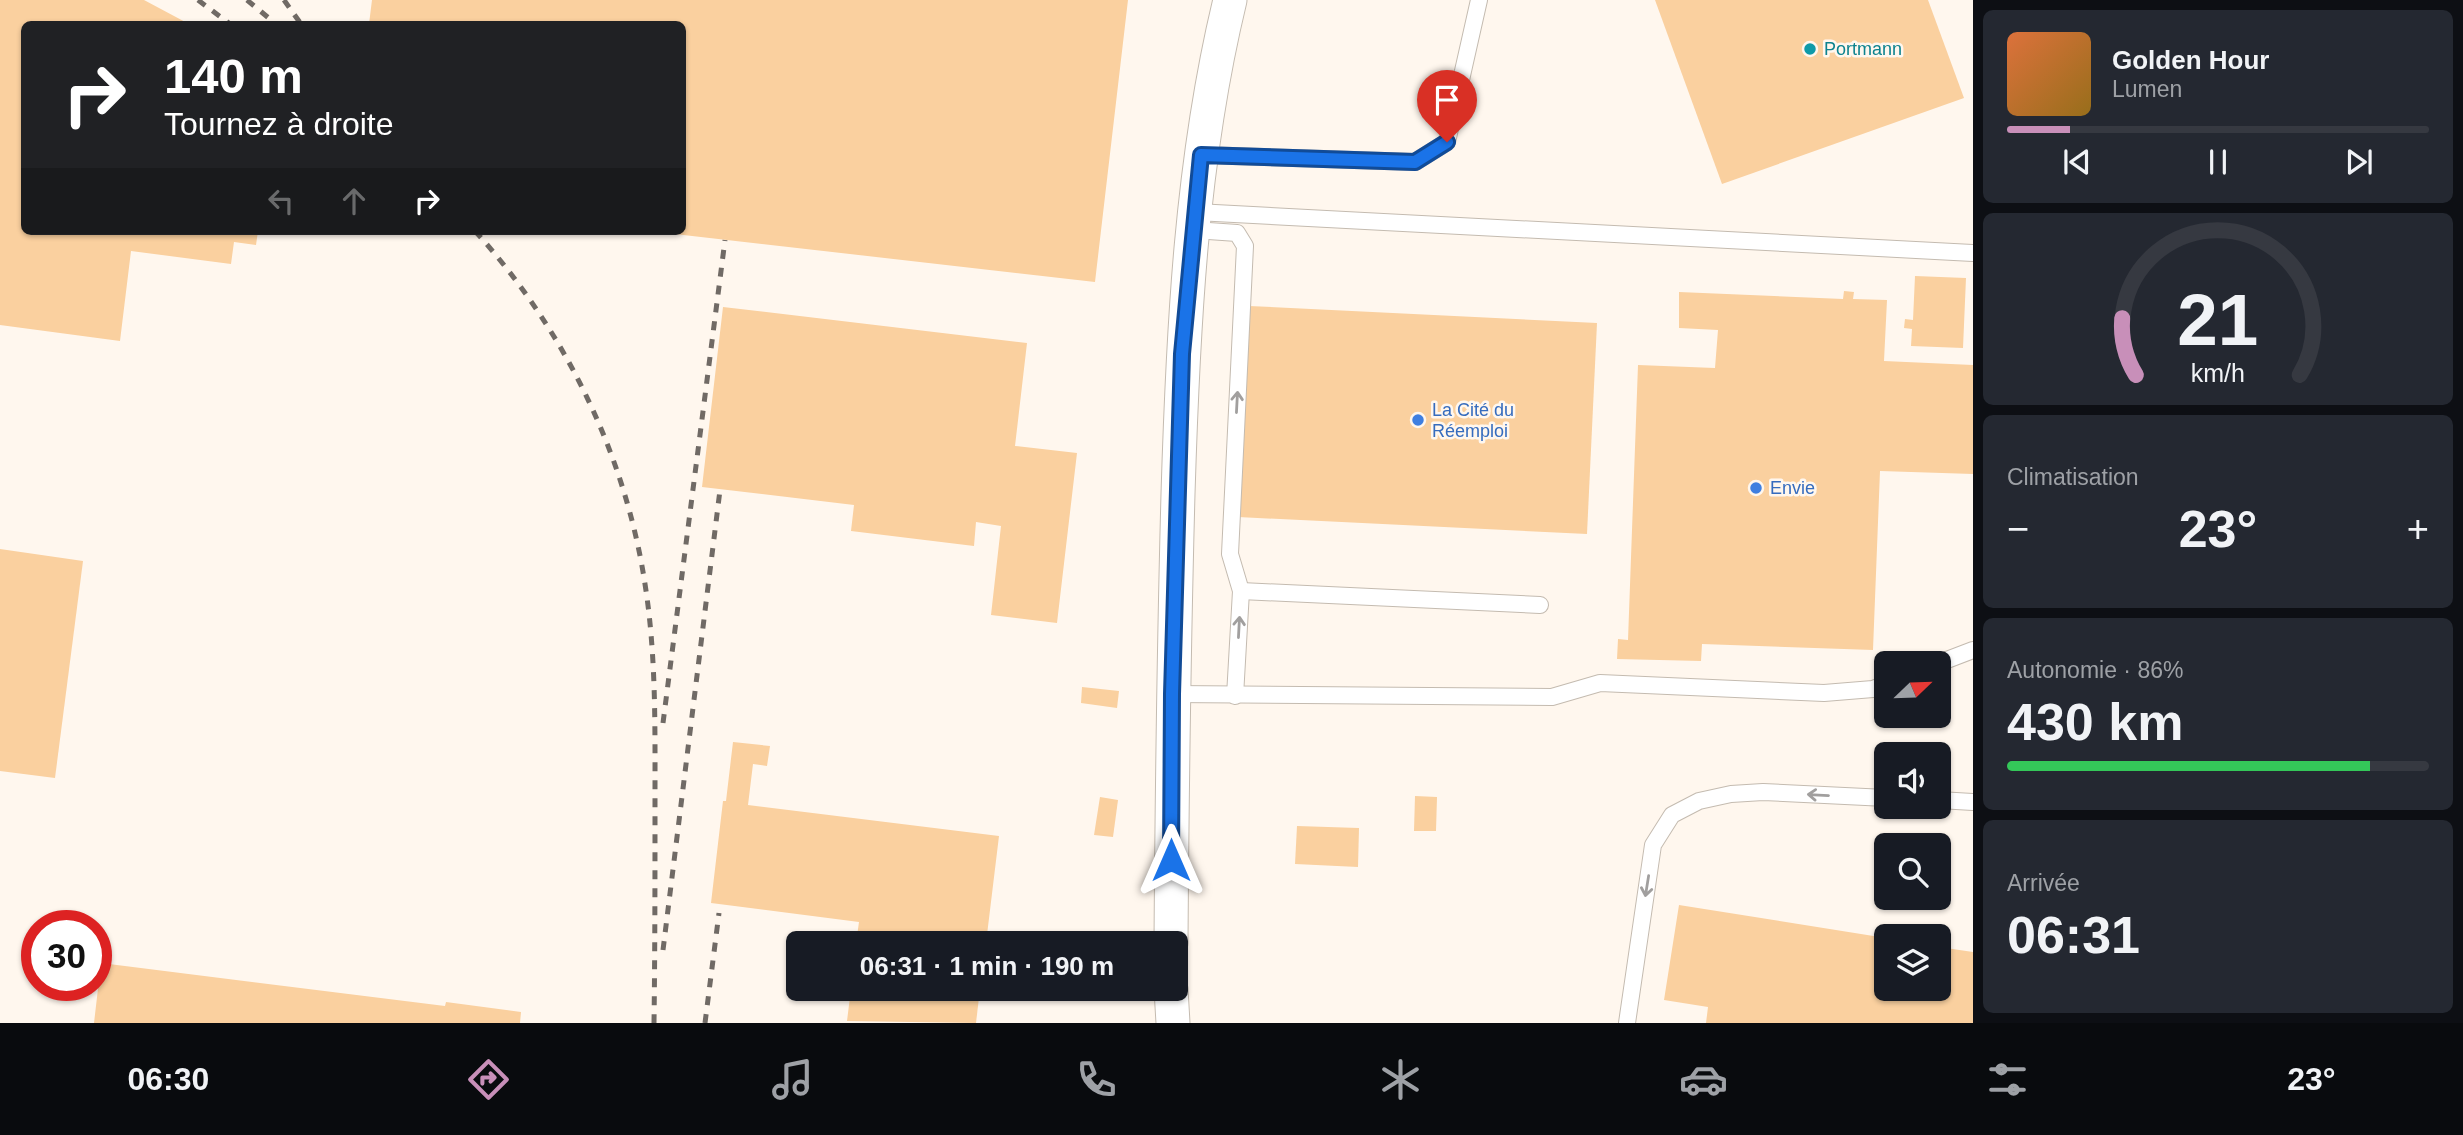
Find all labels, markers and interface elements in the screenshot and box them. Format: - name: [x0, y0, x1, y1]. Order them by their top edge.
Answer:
- place label: Portmann: [1824, 39, 1902, 59]
- marker: Portmann: [1802, 41, 1818, 57]
- text: Golden Hour: [2112, 45, 2269, 75]
- icon: right: [49, 49, 140, 140]
- text: 140 m: [164, 49, 303, 103]
- pin: [1417, 70, 1477, 142]
- text: Lumen: [2112, 76, 2182, 102]
- icon: arrive: [1428, 81, 1466, 119]
- text: Tournez à droite: [164, 106, 393, 142]
- icon: previous: [2058, 143, 2096, 181]
- icon: pause: [2199, 143, 2237, 181]
- icon: next: [2340, 143, 2378, 181]
- icon: left: [262, 182, 300, 220]
- icon: ahead: [335, 182, 373, 220]
- icon: right: [408, 182, 446, 220]
- text: 21: [2178, 279, 2258, 360]
- text: km/h: [2191, 359, 2245, 387]
- one-way arrow: [1231, 391, 1244, 414]
- place label: La Cité du Réemploi: [1432, 400, 1514, 441]
- marker: La Cité du Réemploi: [1410, 412, 1426, 428]
- text: Climatisation: [2007, 464, 2139, 490]
- place label: Envie: [1770, 478, 1815, 498]
- marker: Envie: [1748, 480, 1764, 496]
- text: 23°: [2179, 500, 2257, 558]
- text: −: [2007, 508, 2029, 550]
- text: +: [2407, 508, 2429, 550]
- one-way arrow: [1233, 616, 1246, 639]
- north arrow: [1874, 651, 1951, 728]
- map controls: [1874, 651, 1951, 1001]
- text: Autonomie · 86%: [2007, 657, 2183, 683]
- text: 430 km: [2007, 693, 2183, 751]
- button: sound: [1874, 742, 1951, 819]
- one-way arrow: [1807, 788, 1830, 801]
- position arrow: [1134, 823, 1208, 897]
- button: search: [1874, 833, 1951, 910]
- text: Arrivée: [2007, 870, 2080, 896]
- one-way arrow: [1640, 874, 1653, 897]
- text: 06:31: [2007, 906, 2140, 964]
- speed limit sign: 30: [21, 910, 112, 1001]
- button: layers: [1874, 924, 1951, 1001]
- text: 06:31 · 1 min · 190 m: [860, 951, 1114, 981]
- icon: directions: [464, 1055, 513, 1104]
- icon: music: [768, 1055, 817, 1104]
- icon: phone: [1072, 1055, 1121, 1104]
- icon: climate: [1376, 1055, 1425, 1104]
- icon: car: [1679, 1055, 1728, 1104]
- icon: filters: [1983, 1055, 2032, 1104]
- text: 06:30: [127, 1061, 209, 1097]
- text: 23°: [2287, 1061, 2336, 1097]

